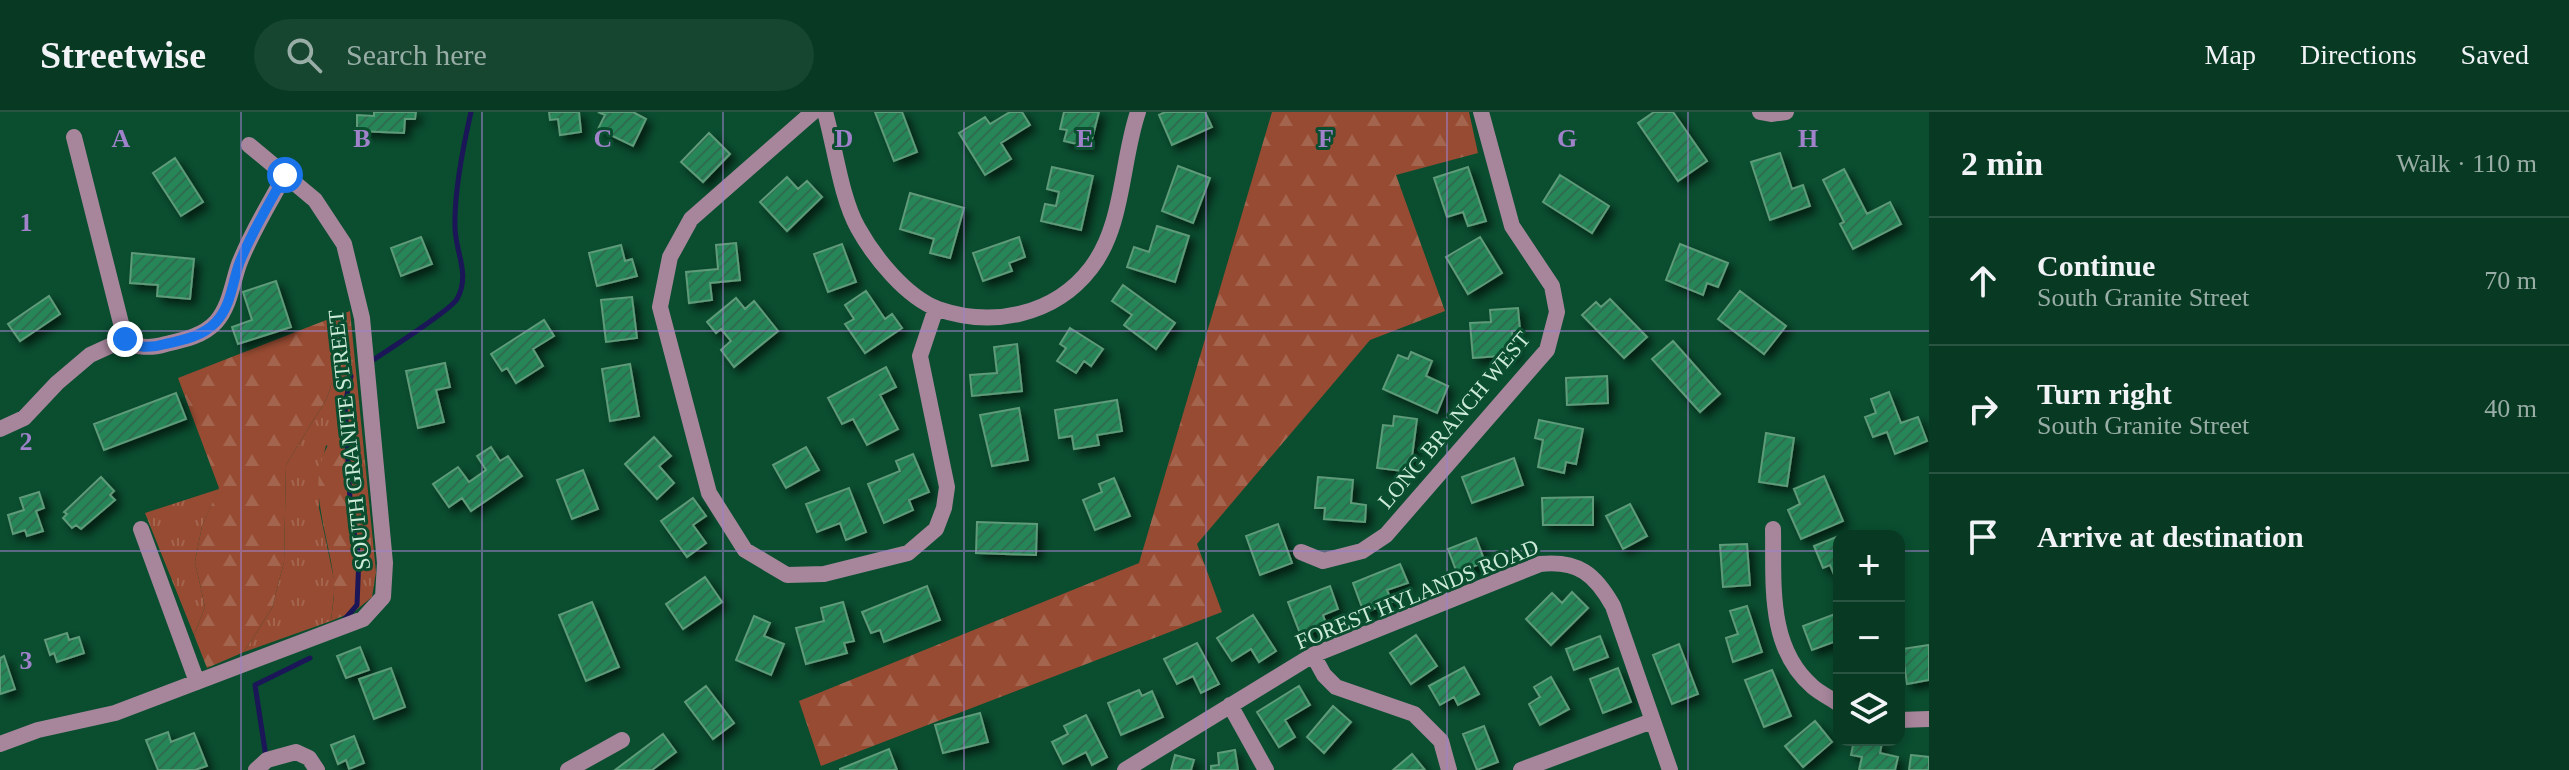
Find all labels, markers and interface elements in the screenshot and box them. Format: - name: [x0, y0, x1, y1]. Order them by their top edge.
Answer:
- search box: [254, 19, 814, 91]
- icon: search: [282, 33, 326, 77]
- text: Streetwise: [40, 34, 206, 76]
- text: Search here: [346, 38, 487, 71]
- text: Map: [2205, 39, 2256, 70]
- text: Directions: [2300, 39, 2417, 70]
- text: Saved: [2461, 39, 2529, 70]
- text: A: [112, 124, 131, 153]
- text: B: [353, 124, 371, 153]
- text: C: [594, 124, 612, 153]
- text: D: [835, 124, 853, 153]
- text: E: [1076, 124, 1094, 153]
- text: F: [1318, 124, 1334, 153]
- text: G: [1557, 124, 1577, 153]
- text: H: [1798, 124, 1818, 153]
- text: 2 min: [1961, 145, 2043, 182]
- text: Walk · 110 m: [2396, 149, 2537, 178]
- route start: [267, 157, 303, 193]
- text: 1: [20, 208, 33, 237]
- text: Continue: [2037, 249, 2155, 282]
- icon: ahead: [1961, 259, 2005, 303]
- text: 70 m: [2484, 266, 2537, 295]
- text: South Granite Street: [2037, 283, 2249, 312]
- street label: SOUTH GRANITE STREET: [323, 308, 375, 571]
- route end: [107, 321, 143, 357]
- street label: LONG BRANCH WEST: [1373, 326, 1536, 514]
- text: Turn right: [2037, 377, 2172, 410]
- icon: right: [1961, 387, 2005, 431]
- text: 40 m: [2484, 394, 2537, 423]
- text: South Granite Street: [2037, 411, 2249, 440]
- text: 2: [20, 427, 33, 456]
- icon: arrive: [1961, 515, 2005, 559]
- text: Arrive at destination: [2037, 520, 2304, 553]
- map controls: [1833, 530, 1905, 746]
- button: +: [1833, 530, 1905, 602]
- street label: FOREST HYLANDS ROAD: [1292, 534, 1542, 654]
- button: −: [1833, 602, 1905, 674]
- text: 3: [20, 646, 33, 675]
- button: layers: [1833, 674, 1905, 746]

